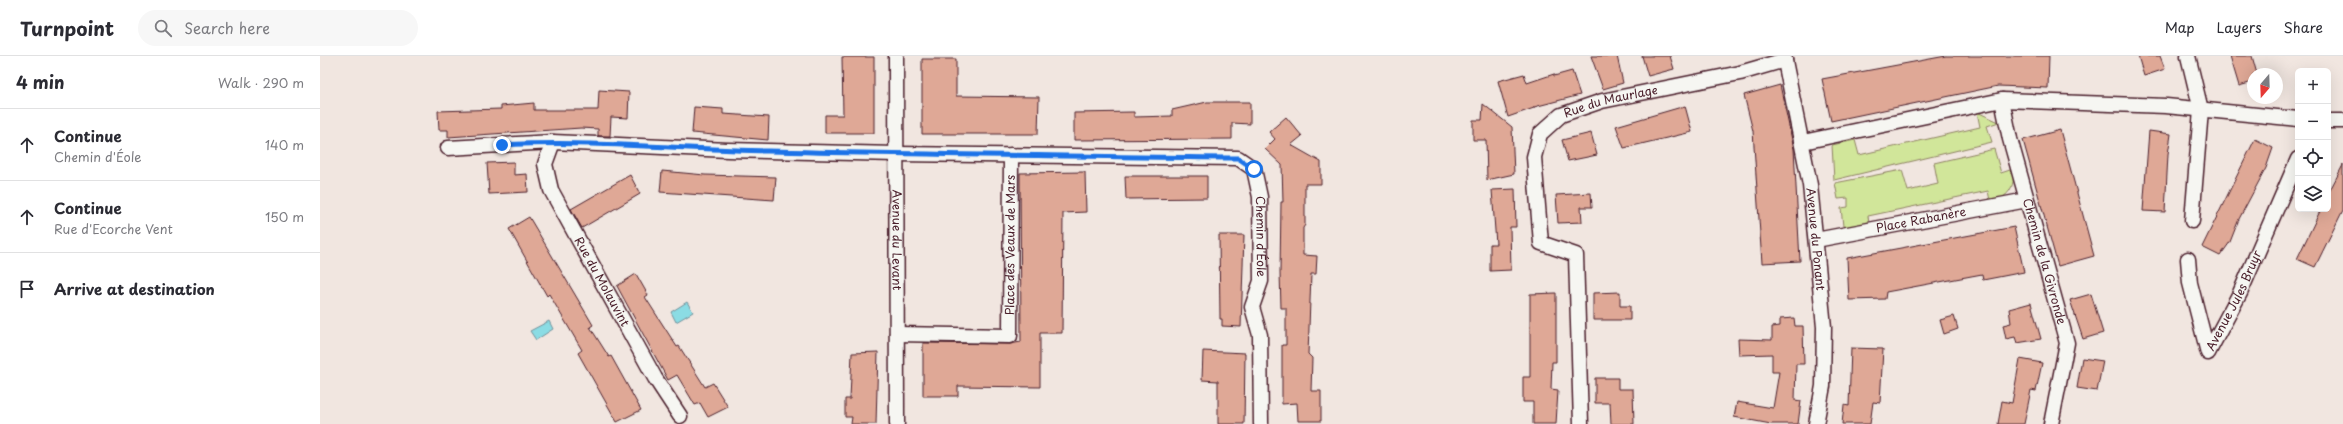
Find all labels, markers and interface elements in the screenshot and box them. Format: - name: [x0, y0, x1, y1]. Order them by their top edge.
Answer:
- search box: [138, 10, 418, 46]
- text: Turnpoint: [20, 14, 114, 42]
- text: Search here: [184, 16, 270, 39]
- icon: search: [152, 17, 174, 39]
- text: Map: [2165, 17, 2195, 38]
- text: Layers: [2217, 17, 2262, 38]
- text: Share: [2284, 17, 2323, 38]
- north arrow: [2247, 68, 2283, 104]
- map controls: [2295, 68, 2331, 212]
- button: +: [2295, 68, 2331, 104]
- text: 4 min: [16, 69, 64, 95]
- text: Walk · 290 m: [218, 73, 304, 92]
- street label: Rue du Maurlage: [1561, 80, 1659, 121]
- button: −: [2295, 104, 2331, 140]
- text: Continue: [54, 124, 122, 147]
- icon: ahead: [16, 134, 38, 156]
- text: 140 m: [265, 135, 304, 154]
- route end: [493, 136, 511, 154]
- button: locate: [2295, 140, 2331, 176]
- text: Chemin d'Éole: [54, 147, 142, 166]
- route start: [1245, 160, 1263, 178]
- street label: Place des Veaux de Mars: [1000, 174, 1019, 315]
- button: layers: [2295, 176, 2331, 212]
- street label: Avenue du Ponant: [1802, 187, 1830, 291]
- street label: Avenue du Levant: [888, 190, 907, 291]
- text: Continue: [54, 196, 122, 219]
- street label: Chemin d'Éole: [1252, 196, 1271, 277]
- street label: Chemin de la Givronde: [2019, 196, 2071, 327]
- street label: Place Rabanère: [1874, 202, 1968, 236]
- icon: ahead: [16, 206, 38, 228]
- text: 150 m: [265, 207, 304, 226]
- text: Rue d'Ecorche Vent: [54, 219, 173, 238]
- street label: Rue du Molauvint: [571, 233, 635, 329]
- street label: Avenue Jules Bruyr: [2201, 247, 2266, 354]
- text: Arrive at destination: [54, 277, 215, 300]
- icon: arrive: [16, 278, 38, 300]

